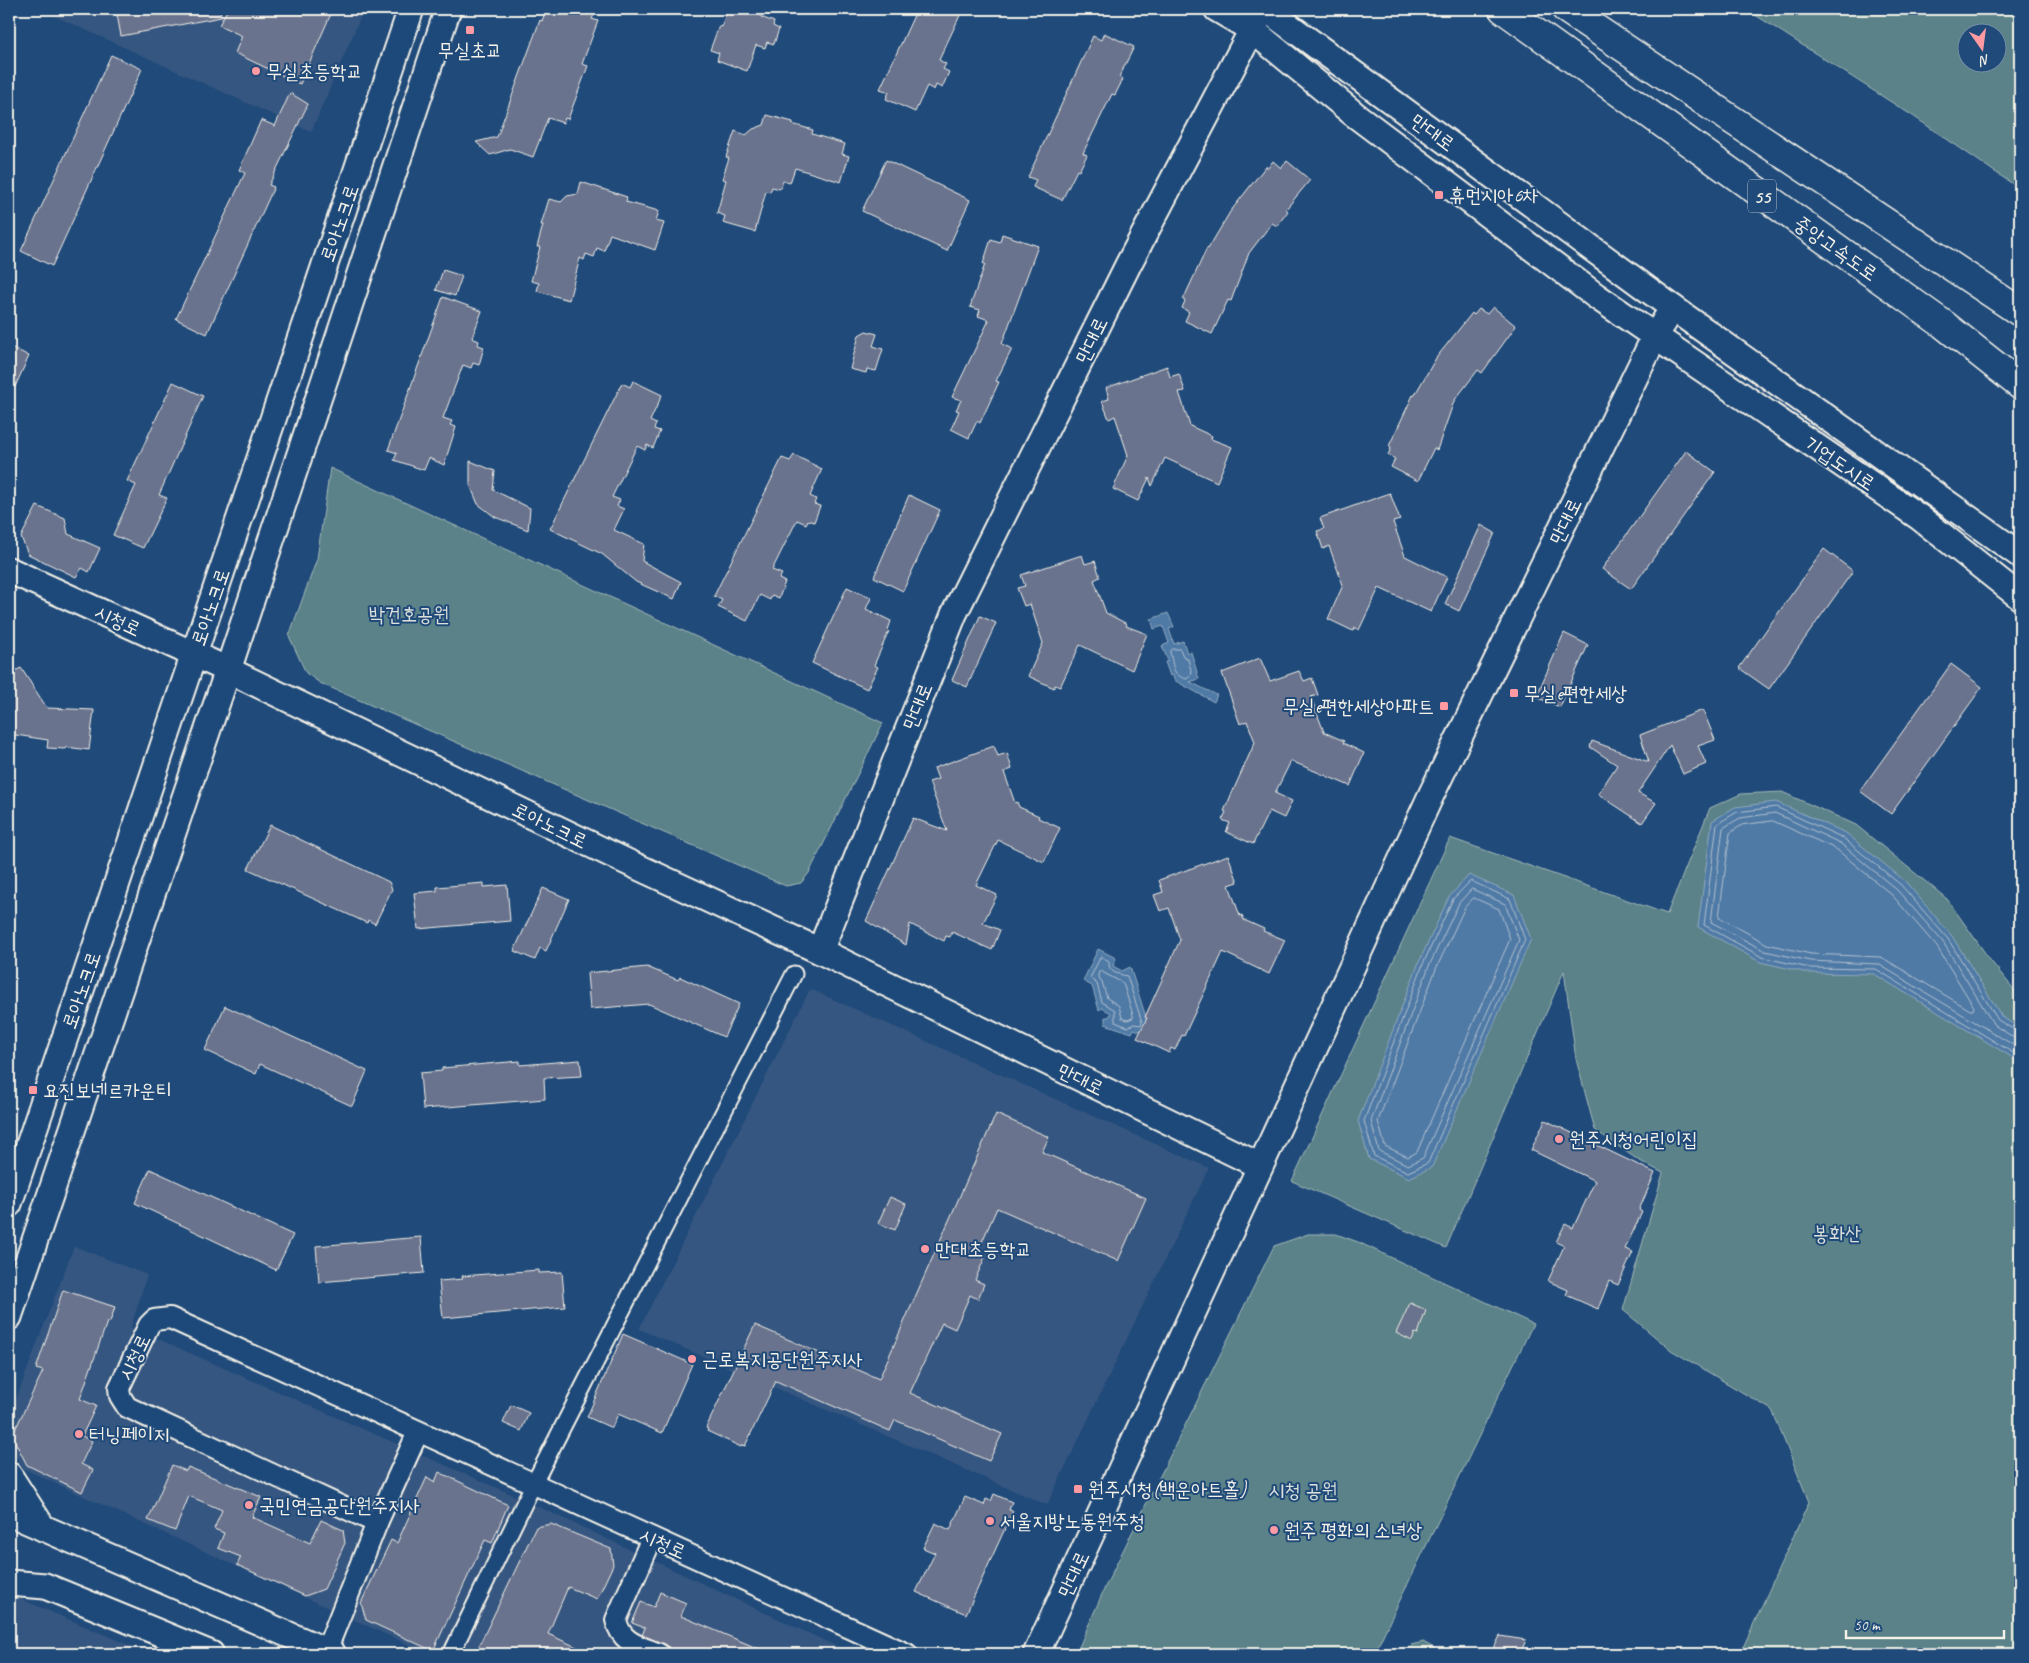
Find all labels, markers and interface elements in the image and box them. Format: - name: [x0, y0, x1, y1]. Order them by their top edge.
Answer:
- north arrow: [1956, 22, 2006, 72]
- marker: 무실초교: [464, 24, 476, 36]
- place label: 무실초교: [438, 38, 502, 63]
- text: N: [1977, 51, 1991, 70]
- place label: 무실초등학교: [266, 59, 363, 84]
- marker: 무실초등학교: [250, 65, 262, 77]
- street label: 만대로: [1406, 108, 1460, 157]
- road number: 55: [1748, 180, 1776, 212]
- street label: 로아노크로: [315, 181, 364, 265]
- place label: 휴먼시아6차: [1449, 183, 1538, 208]
- marker: 휴먼시아6차: [1433, 189, 1445, 201]
- street label: 중앙고속도로: [1789, 210, 1882, 286]
- street label: 만대로: [1070, 313, 1113, 367]
- street label: 기업도시로: [1799, 431, 1880, 496]
- street label: 만대로: [1544, 494, 1587, 548]
- street label: 로아노크로: [186, 565, 235, 649]
- street label: 시청로: [91, 599, 145, 642]
- park label: 박건호공원: [369, 602, 449, 627]
- street label: 만대로: [897, 679, 938, 733]
- place label: 무실e편한세상: [1524, 681, 1627, 706]
- marker: 무실e편한세상: [1508, 687, 1520, 699]
- place label: 무실e편한세상아파트: [1283, 694, 1434, 719]
- marker: 무실e편한세상아파트: [1438, 700, 1450, 712]
- street label: 로아노크로: [508, 797, 591, 854]
- street label: 로아노크로: [57, 948, 106, 1032]
- street label: 만대로: [1054, 1058, 1108, 1101]
- place label: 요진보네르카운티: [43, 1078, 172, 1103]
- marker: 요진보네르카운티: [27, 1084, 39, 1096]
- place label: 원주시청어린이집: [1569, 1127, 1698, 1152]
- marker: 원주시청어린이집: [1553, 1133, 1565, 1145]
- park label: 봉화산: [1813, 1221, 1861, 1246]
- place label: 만대초등학교: [935, 1237, 1032, 1262]
- marker: 만대초등학교: [919, 1243, 931, 1255]
- street label: 시청로: [113, 1330, 156, 1384]
- place label: 근로복지공단원주지사: [702, 1347, 863, 1372]
- marker: 근로복지공단원주지사: [686, 1353, 698, 1365]
- place label: 터닝페이지: [89, 1422, 169, 1447]
- marker: 터닝페이지: [73, 1428, 85, 1440]
- place label: 원주시청(백운아트홀): [1088, 1477, 1247, 1502]
- park label: 시청 공원: [1268, 1478, 1338, 1503]
- marker: 원주시청(백운아트홀): [1072, 1483, 1084, 1495]
- place label: 국민연금공단원주지사: [259, 1493, 420, 1518]
- marker: 국민연금공단원주지사: [243, 1499, 255, 1511]
- place label: 서울지방노동원주청: [1000, 1509, 1145, 1534]
- marker: 서울지방노동원주청: [984, 1515, 996, 1527]
- place label: 원주 평화의 소녀상: [1284, 1518, 1422, 1543]
- street label: 시청로: [636, 1522, 690, 1565]
- marker: 원주 평화의 소녀상: [1268, 1524, 1280, 1536]
- street label: 만대로: [1052, 1547, 1095, 1601]
- scale bar: [1846, 1608, 2004, 1640]
- text: 50 m: [1854, 1616, 1881, 1635]

